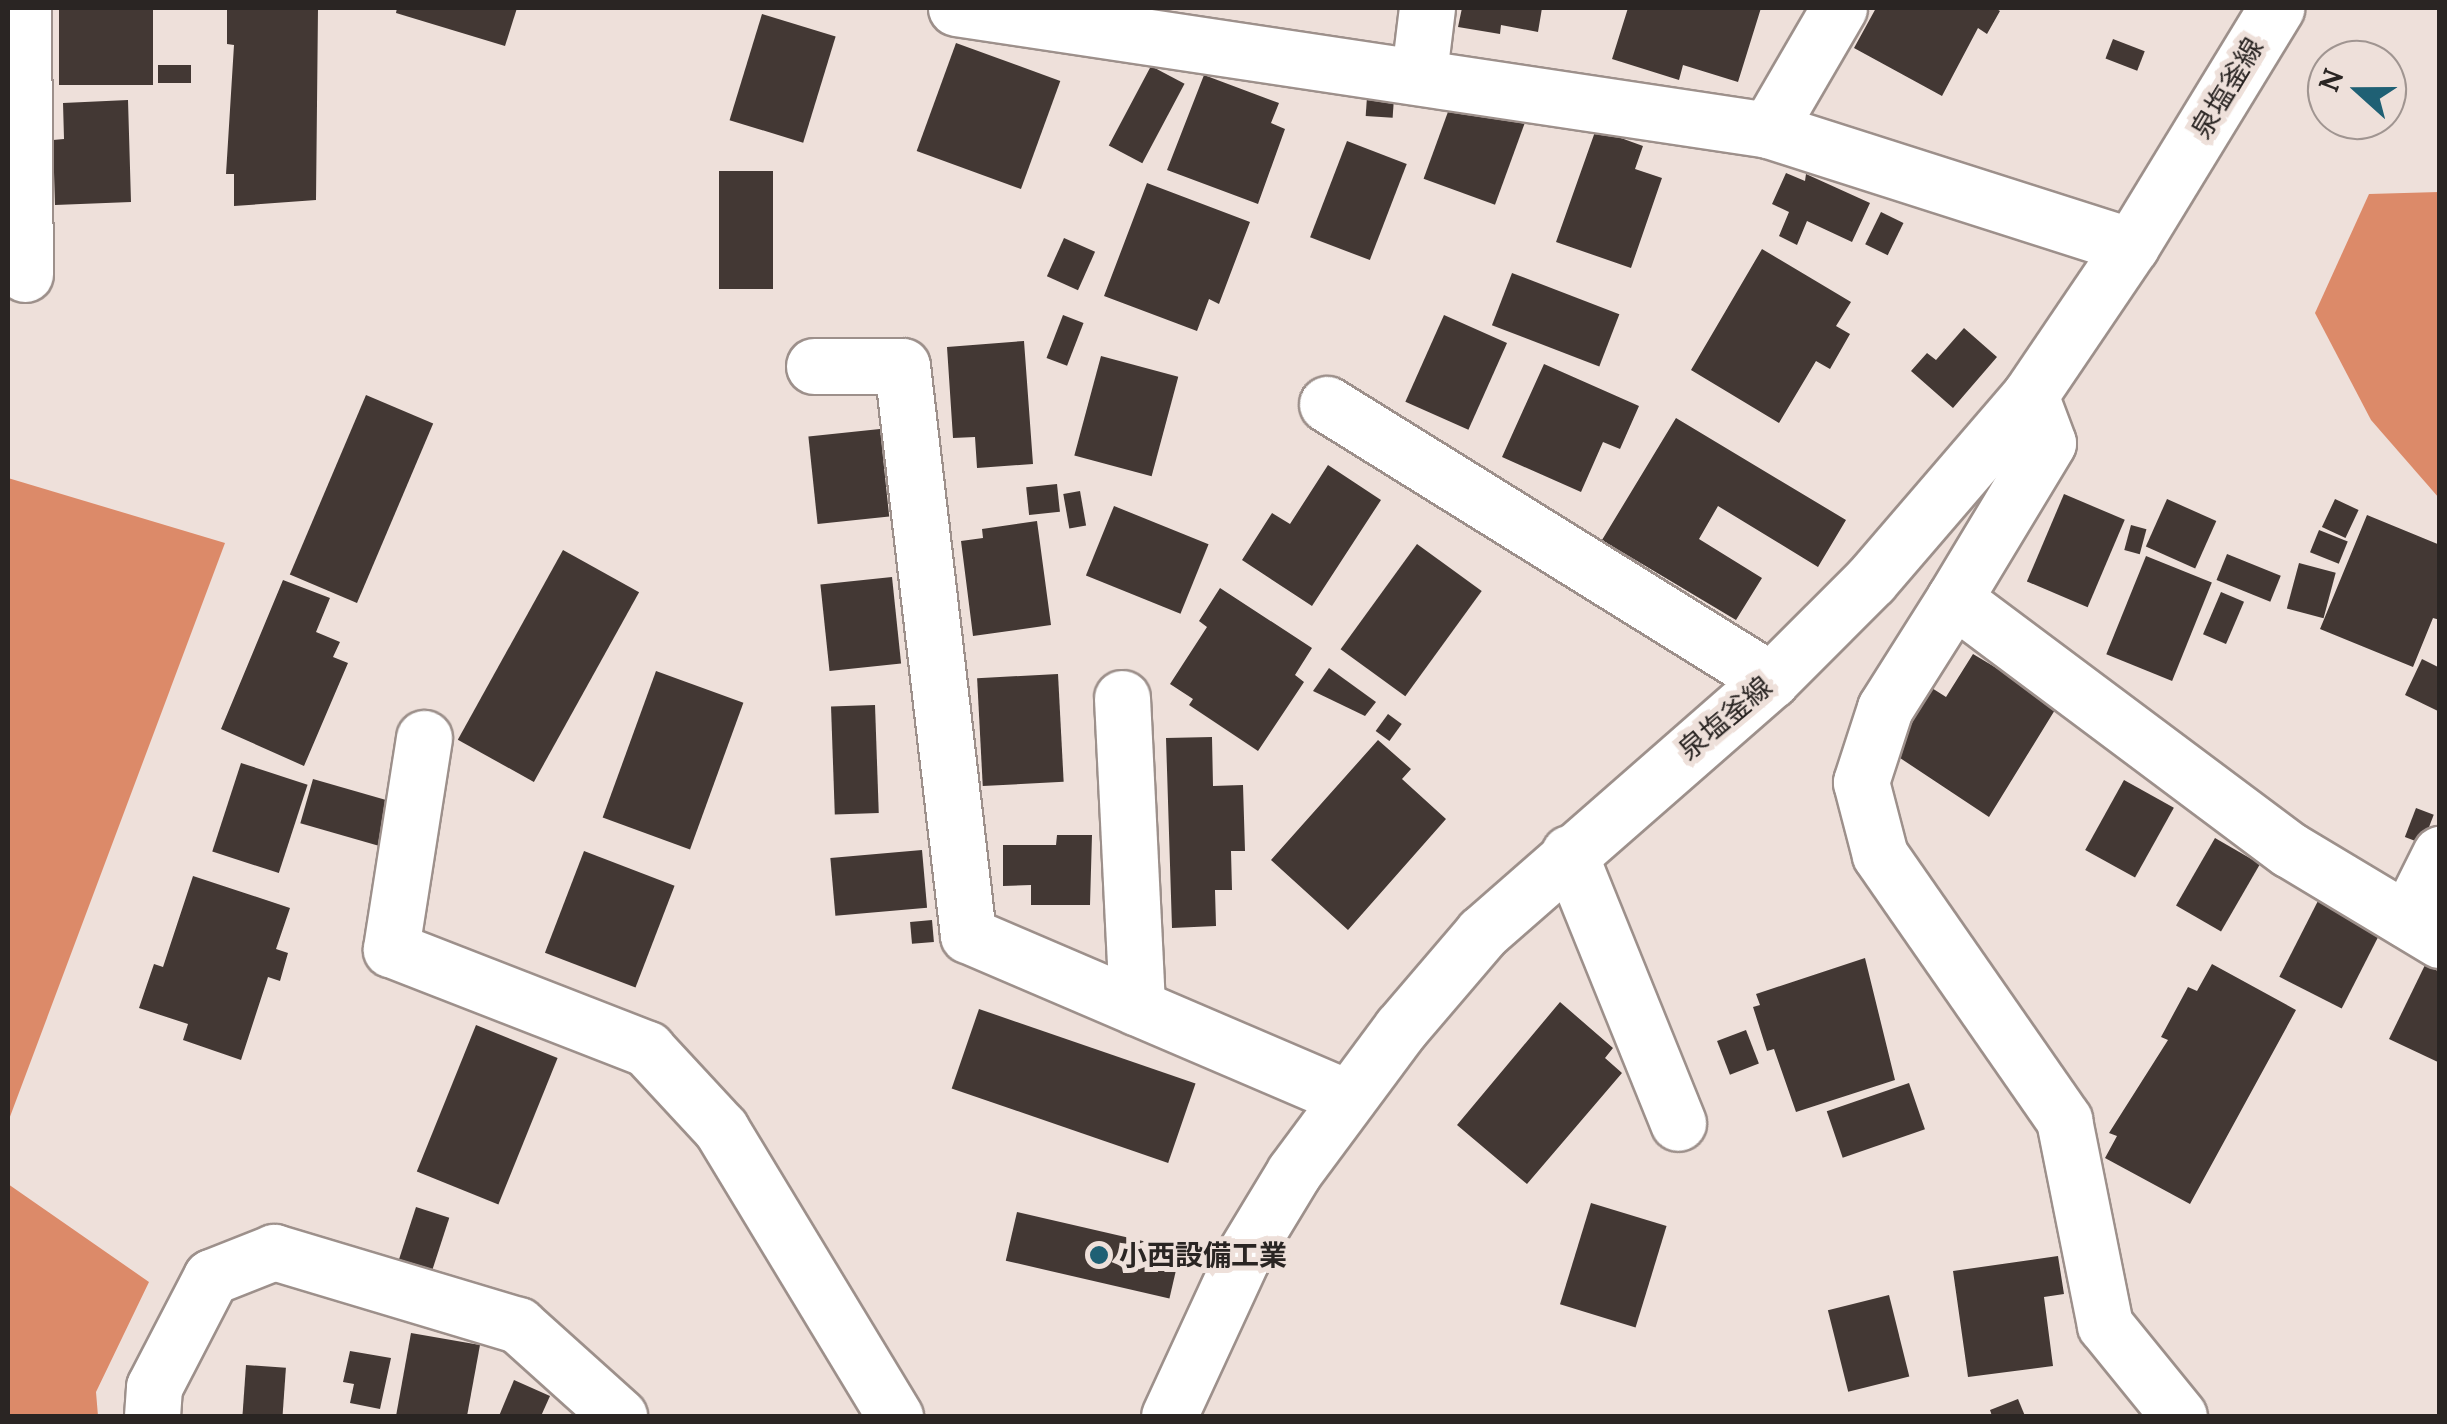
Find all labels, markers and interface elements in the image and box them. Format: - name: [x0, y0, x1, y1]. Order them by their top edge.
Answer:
- street label: 泉塩釜線: [2184, 31, 2270, 145]
- north arrow: [2307, 40, 2407, 140]
- text: N: [2310, 63, 2352, 97]
- street label: 泉塩釜線: [1671, 669, 1779, 767]
- place label: 小西設備工業: [1119, 1238, 1287, 1272]
- marker: 小西設備工業: [1088, 1244, 1110, 1266]

